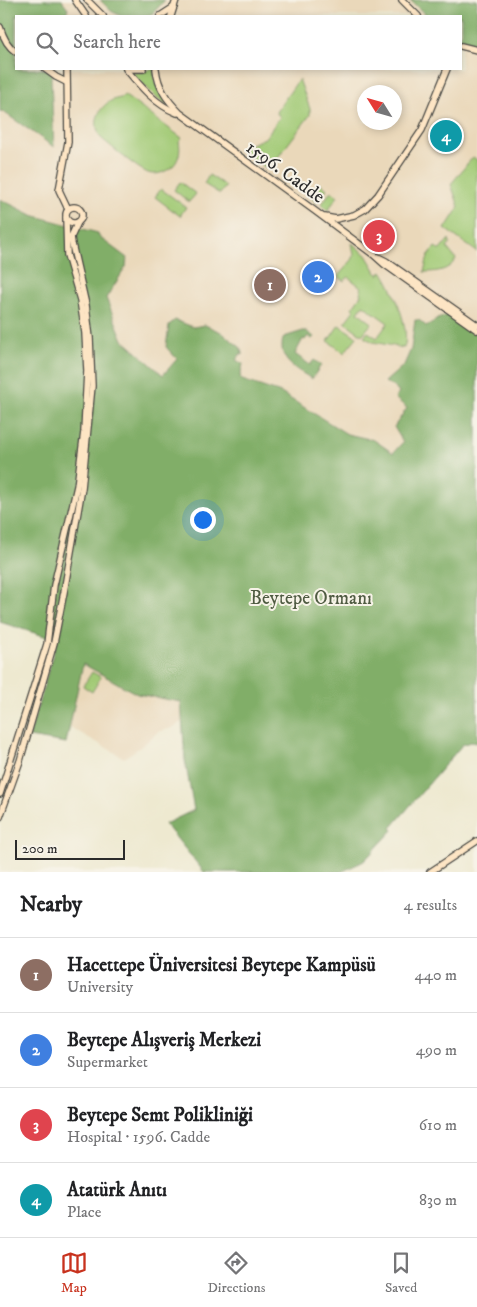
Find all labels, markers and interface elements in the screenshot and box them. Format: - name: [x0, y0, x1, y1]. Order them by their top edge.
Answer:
- search box: [15, 15, 462, 70]
- icon: search: [33, 29, 61, 57]
- text: Search here: [73, 31, 161, 54]
- north arrow: [357, 85, 402, 130]
- pin: 4: [430, 117, 462, 155]
- street label: 1596. Cadde: [241, 136, 329, 209]
- pin: 3: [363, 217, 395, 255]
- pin: 2: [302, 258, 334, 296]
- pin: 1: [254, 266, 286, 304]
- your location: [190, 507, 216, 533]
- park label: Beytepe Ormanı: [250, 587, 372, 610]
- scale bar: [15, 837, 125, 860]
- text: 200 m: [22, 840, 57, 858]
- text: Nearby: [20, 892, 82, 918]
- text: 4 results: [404, 895, 457, 915]
- text: Hacettepe Üniversitesi Beytepe Kampüsü: [67, 954, 376, 977]
- text: 1: [33, 965, 39, 985]
- text: 440 m: [415, 965, 457, 985]
- text: University: [67, 977, 133, 997]
- text: Beytepe Alışveriş Merkezi: [67, 1029, 261, 1052]
- text: 2: [32, 1040, 40, 1060]
- text: 490 m: [416, 1040, 457, 1060]
- text: Supermarket: [67, 1052, 148, 1072]
- text: Beytepe Semt Polikliniği: [67, 1104, 253, 1127]
- text: 3: [33, 1115, 39, 1135]
- text: 610 m: [419, 1115, 457, 1135]
- text: Hospital · 1596. Cadde: [67, 1127, 210, 1147]
- text: Atatürk Anıtı: [67, 1179, 167, 1202]
- text: 4: [31, 1190, 41, 1210]
- text: 830 m: [419, 1190, 457, 1210]
- text: Place: [67, 1202, 101, 1222]
- tab: Map: [60, 1249, 88, 1297]
- tab: Directions: [207, 1249, 265, 1297]
- tab: Saved: [385, 1249, 417, 1297]

